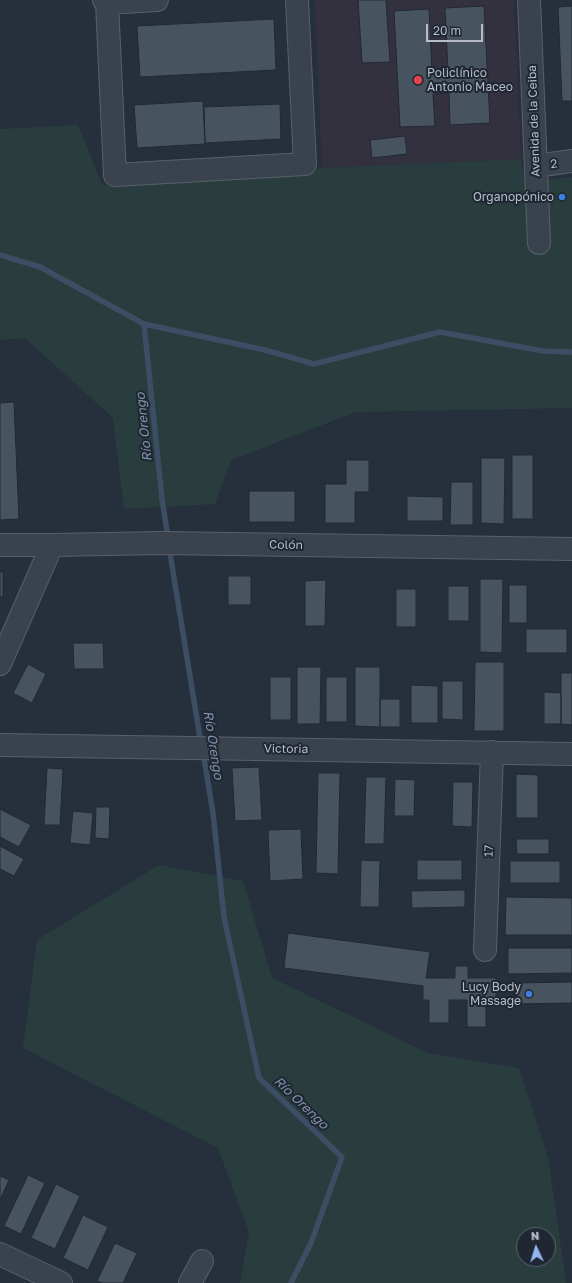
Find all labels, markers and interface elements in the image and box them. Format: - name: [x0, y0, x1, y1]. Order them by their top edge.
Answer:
- scale bar: [428, 16, 485, 42]
- text: 20 m: [433, 23, 461, 38]
- street label: Avenida de la Ceiba: [525, 65, 543, 177]
- place label: Policlínico Antonio Maceo: [427, 66, 513, 94]
- marker: Policlínico Antonio Maceo: [412, 74, 424, 86]
- street label: 2: [550, 156, 558, 172]
- place label: Organopónico: [473, 190, 554, 204]
- marker: Organopónico: [557, 192, 567, 202]
- water label: Río Orengo: [133, 392, 155, 462]
- street label: Colón: [269, 538, 303, 552]
- water label: Río Orengo: [200, 710, 226, 780]
- street label: Victoria: [264, 741, 308, 757]
- street label: 17: [482, 845, 496, 857]
- place label: Lucy Body Massage: [462, 980, 521, 1008]
- marker: Lucy Body Massage: [524, 989, 534, 999]
- water label: Río Orengo: [271, 1073, 331, 1133]
- north arrow: [516, 1227, 556, 1267]
- text: N: [531, 1229, 540, 1242]

